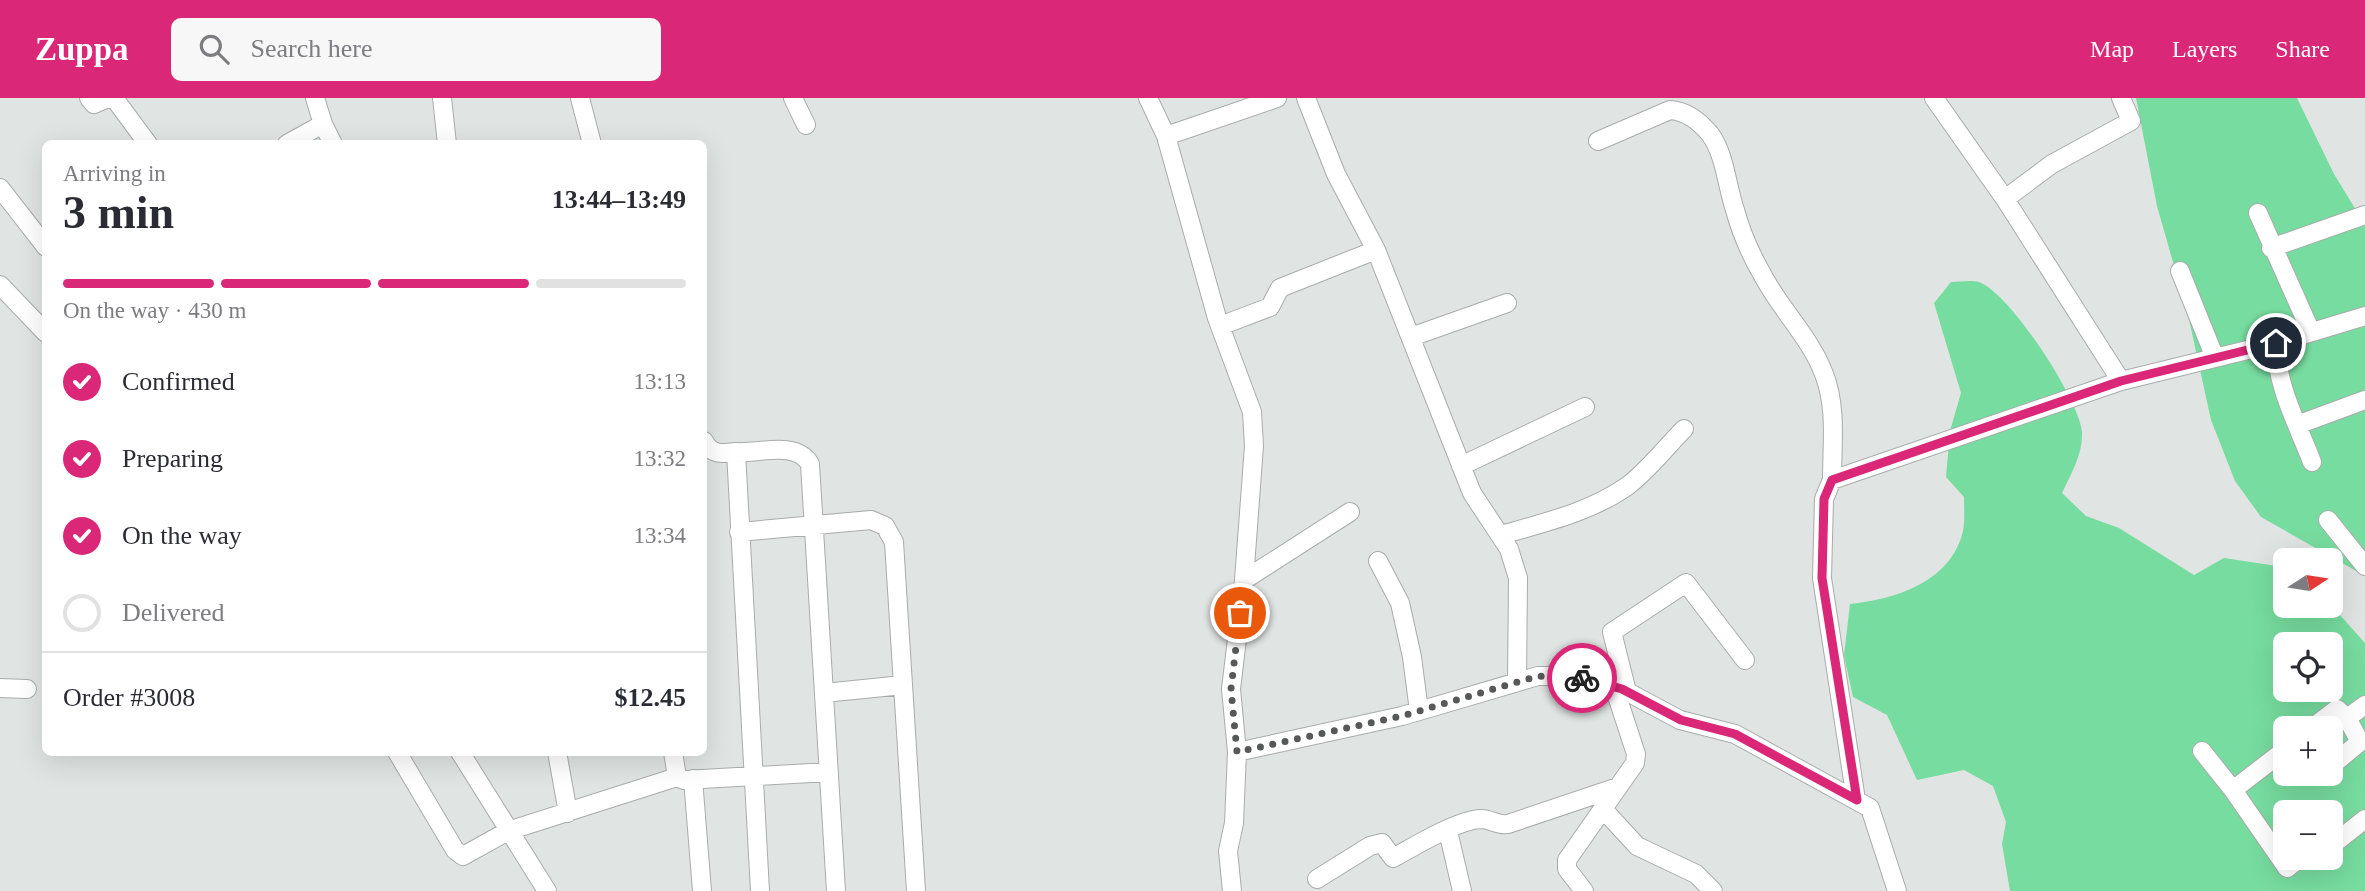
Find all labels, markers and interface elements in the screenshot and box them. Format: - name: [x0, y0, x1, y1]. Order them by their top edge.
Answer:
- search box: [171, 18, 661, 81]
- icon: search: [195, 30, 233, 68]
- text: Zuppa: [35, 31, 129, 67]
- text: Search here: [251, 34, 373, 63]
- text: Map: [2090, 36, 2134, 62]
- text: Layers: [2172, 36, 2237, 62]
- text: Share: [2275, 36, 2330, 62]
- text: Arriving in: [63, 161, 166, 186]
- text: 13:44–13:49: [552, 185, 686, 214]
- text: 3 min: [63, 187, 174, 238]
- text: On the way · 430 m: [63, 298, 246, 323]
- pin: [2246, 313, 2306, 373]
- icon: home: [2257, 324, 2295, 362]
- icon: check: [63, 363, 101, 401]
- text: Confirmed: [122, 367, 235, 396]
- text: 13:13: [634, 369, 686, 394]
- icon: check: [63, 440, 101, 478]
- text: Preparing: [122, 444, 223, 473]
- text: 13:32: [634, 446, 686, 471]
- icon: check: [63, 517, 101, 555]
- text: On the way: [122, 521, 242, 550]
- text: 13:34: [634, 523, 686, 548]
- north arrow: [2273, 548, 2343, 618]
- map controls: [2273, 548, 2343, 870]
- pin: [1210, 583, 1270, 643]
- icon: bag: [1221, 594, 1259, 632]
- text: Delivered: [122, 598, 225, 627]
- button: locate: [2273, 632, 2343, 702]
- courier: [1547, 643, 1617, 713]
- icon: bike: [1563, 659, 1601, 697]
- text: Order #3008: [63, 683, 195, 712]
- text: $12.45: [615, 683, 686, 712]
- button: +: [2273, 716, 2343, 786]
- button: −: [2273, 800, 2343, 870]

